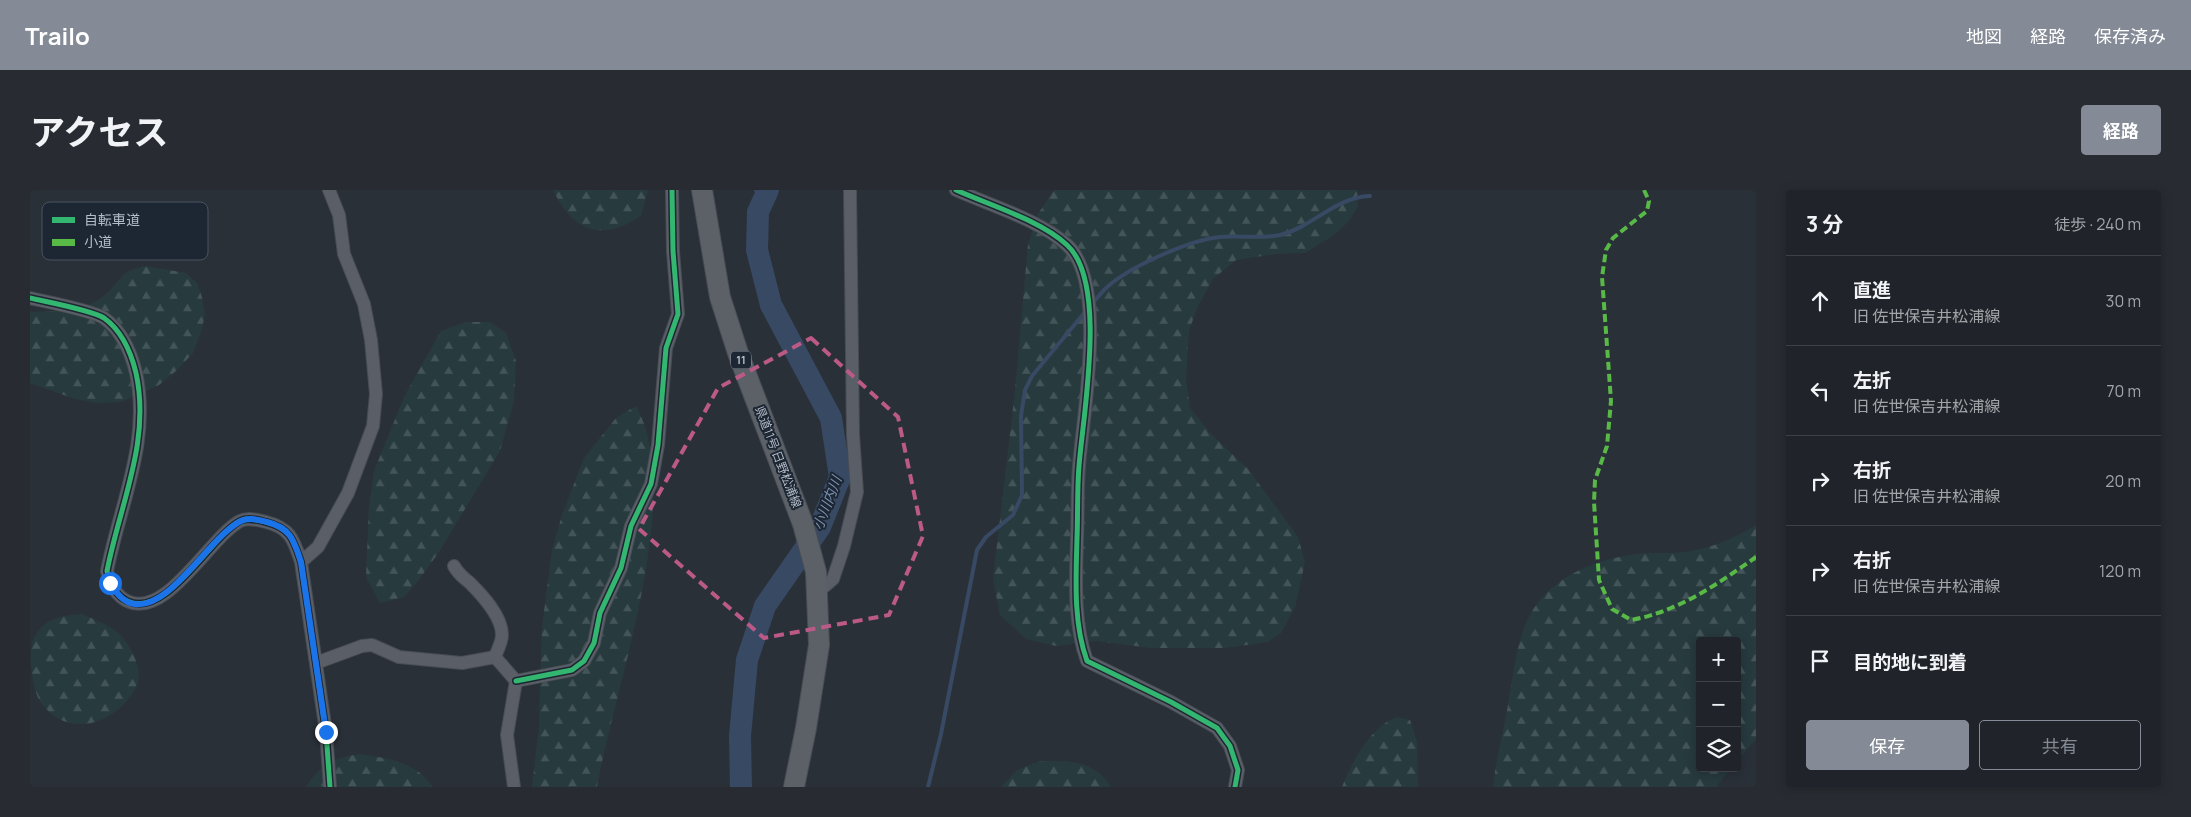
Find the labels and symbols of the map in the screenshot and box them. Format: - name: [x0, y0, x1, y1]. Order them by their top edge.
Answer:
- legend: [42, 202, 208, 260]
- text: 自転車道: [84, 210, 140, 229]
- text: 小道: [84, 232, 112, 251]
- road number: 11: [731, 352, 751, 368]
- street label: 県道11号 日野松浦線: [751, 403, 806, 510]
- water label: 小川内川: [808, 471, 846, 532]
- route start: [99, 572, 122, 595]
- route end: [315, 721, 338, 744]

